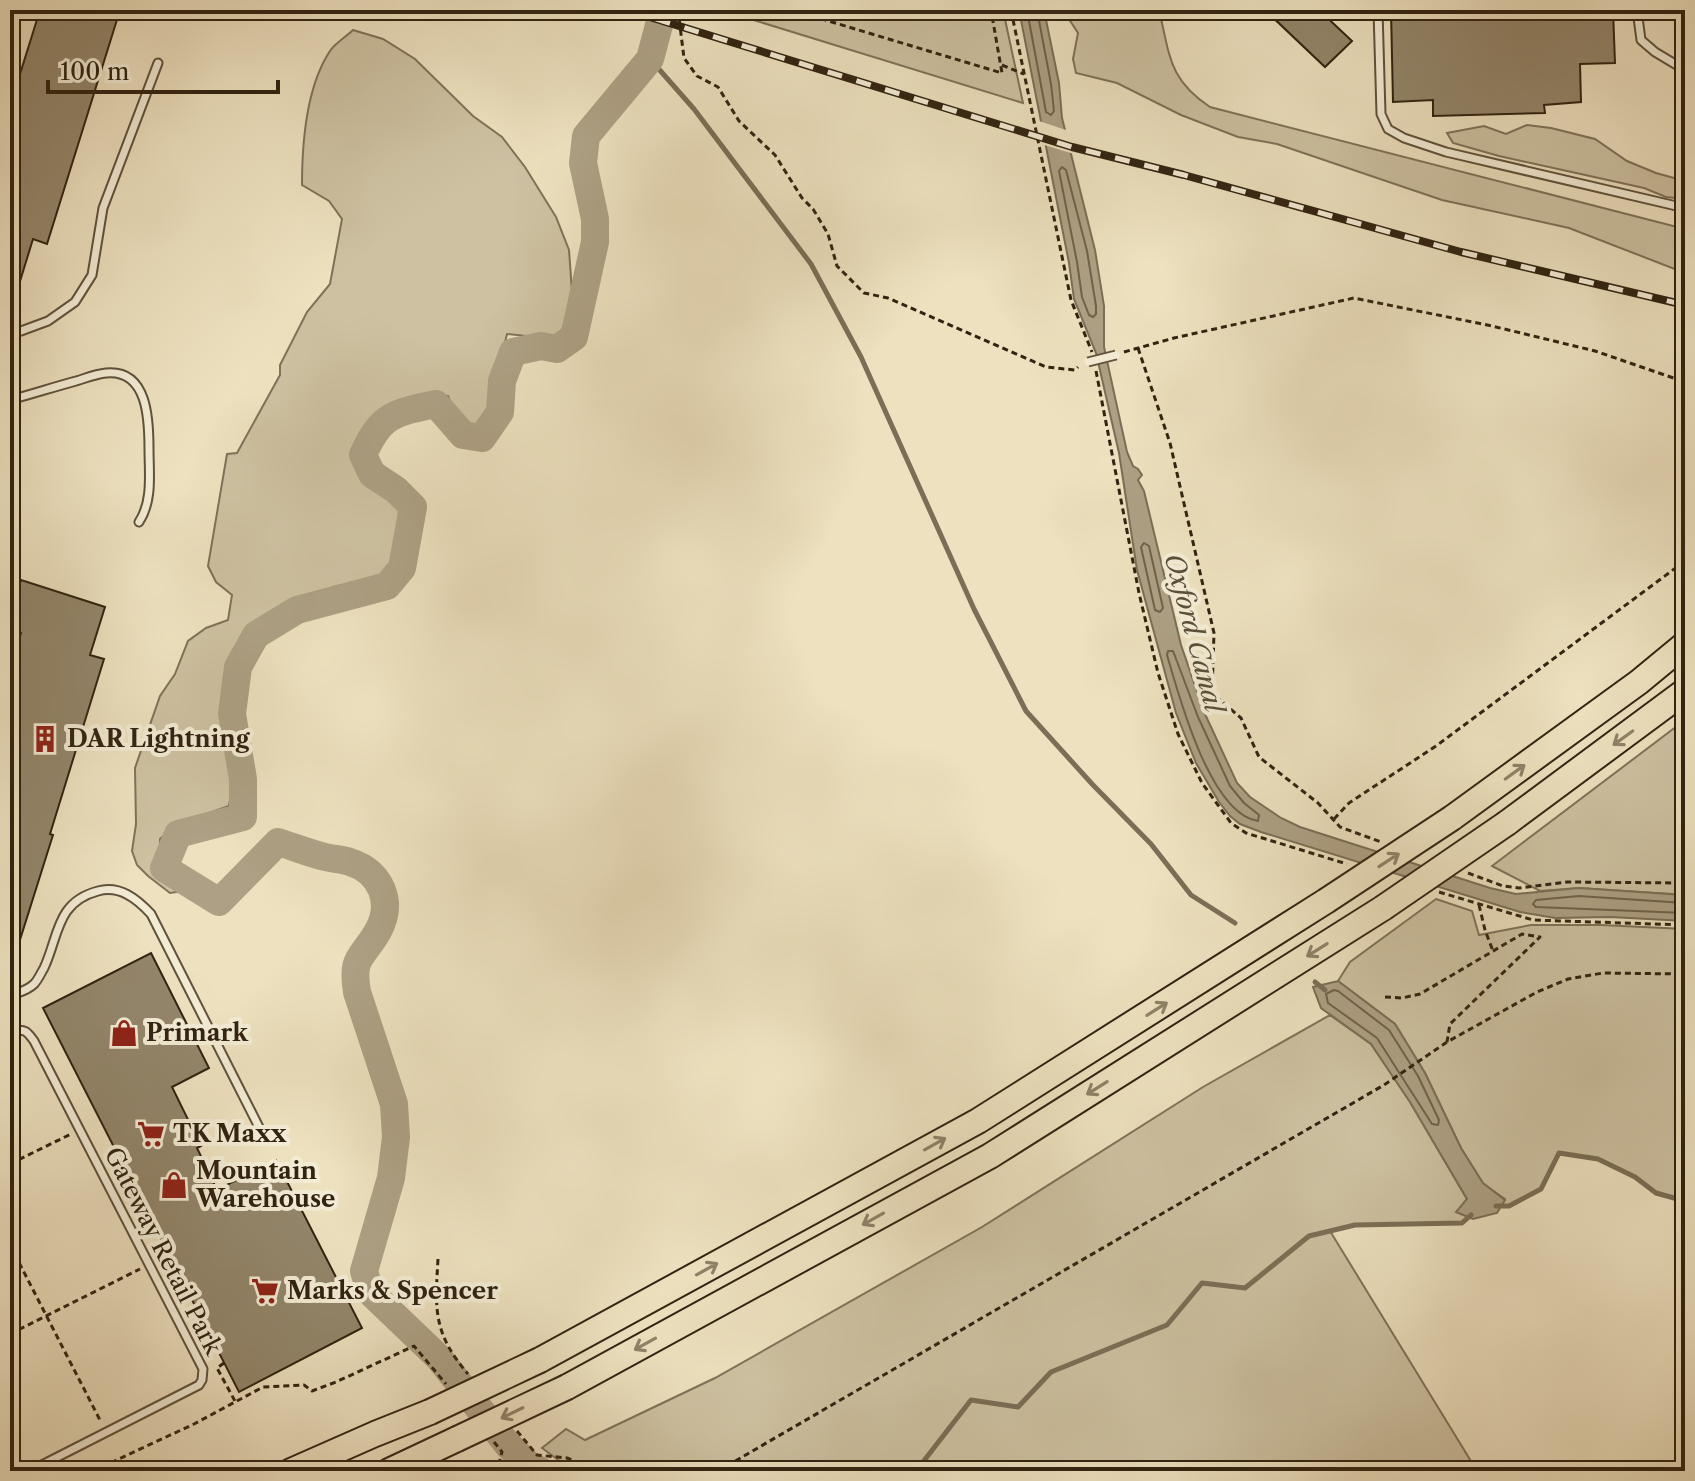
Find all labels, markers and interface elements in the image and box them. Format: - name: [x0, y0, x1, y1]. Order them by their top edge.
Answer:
- scale bar: [48, 44, 278, 94]
- text: 100 m: [60, 57, 129, 86]
- water label: Oxford Canal: [1157, 550, 1231, 719]
- building icon: DAR Lightning: [30, 724, 60, 754]
- place label: DAR Lightning: [67, 724, 251, 753]
- one-way arrow: [1613, 729, 1634, 746]
- one-way arrow: [1504, 764, 1525, 781]
- one-way arrow: [1377, 851, 1400, 867]
- one-way arrow: [1307, 941, 1329, 958]
- one-way arrow: [1145, 1000, 1168, 1016]
- shop icon: Primark: [109, 1018, 139, 1048]
- place label: Primark: [146, 1018, 249, 1047]
- one-way arrow: [1086, 1080, 1109, 1096]
- supermarket icon: TK Maxx: [136, 1119, 166, 1149]
- place label: TK Maxx: [173, 1119, 287, 1148]
- one-way arrow: [923, 1136, 946, 1152]
- street label: Gateway Retail Park: [99, 1142, 229, 1360]
- place label: Mountain Warehouse: [195, 1156, 335, 1213]
- shop icon: Mountain Warehouse: [159, 1170, 189, 1200]
- one-way arrow: [862, 1212, 885, 1228]
- one-way arrow: [694, 1260, 718, 1276]
- supermarket icon: Marks & Spencer: [250, 1276, 280, 1306]
- place label: Marks & Spencer: [287, 1276, 498, 1305]
- one-way arrow: [634, 1336, 657, 1352]
- one-way arrow: [500, 1406, 524, 1421]

